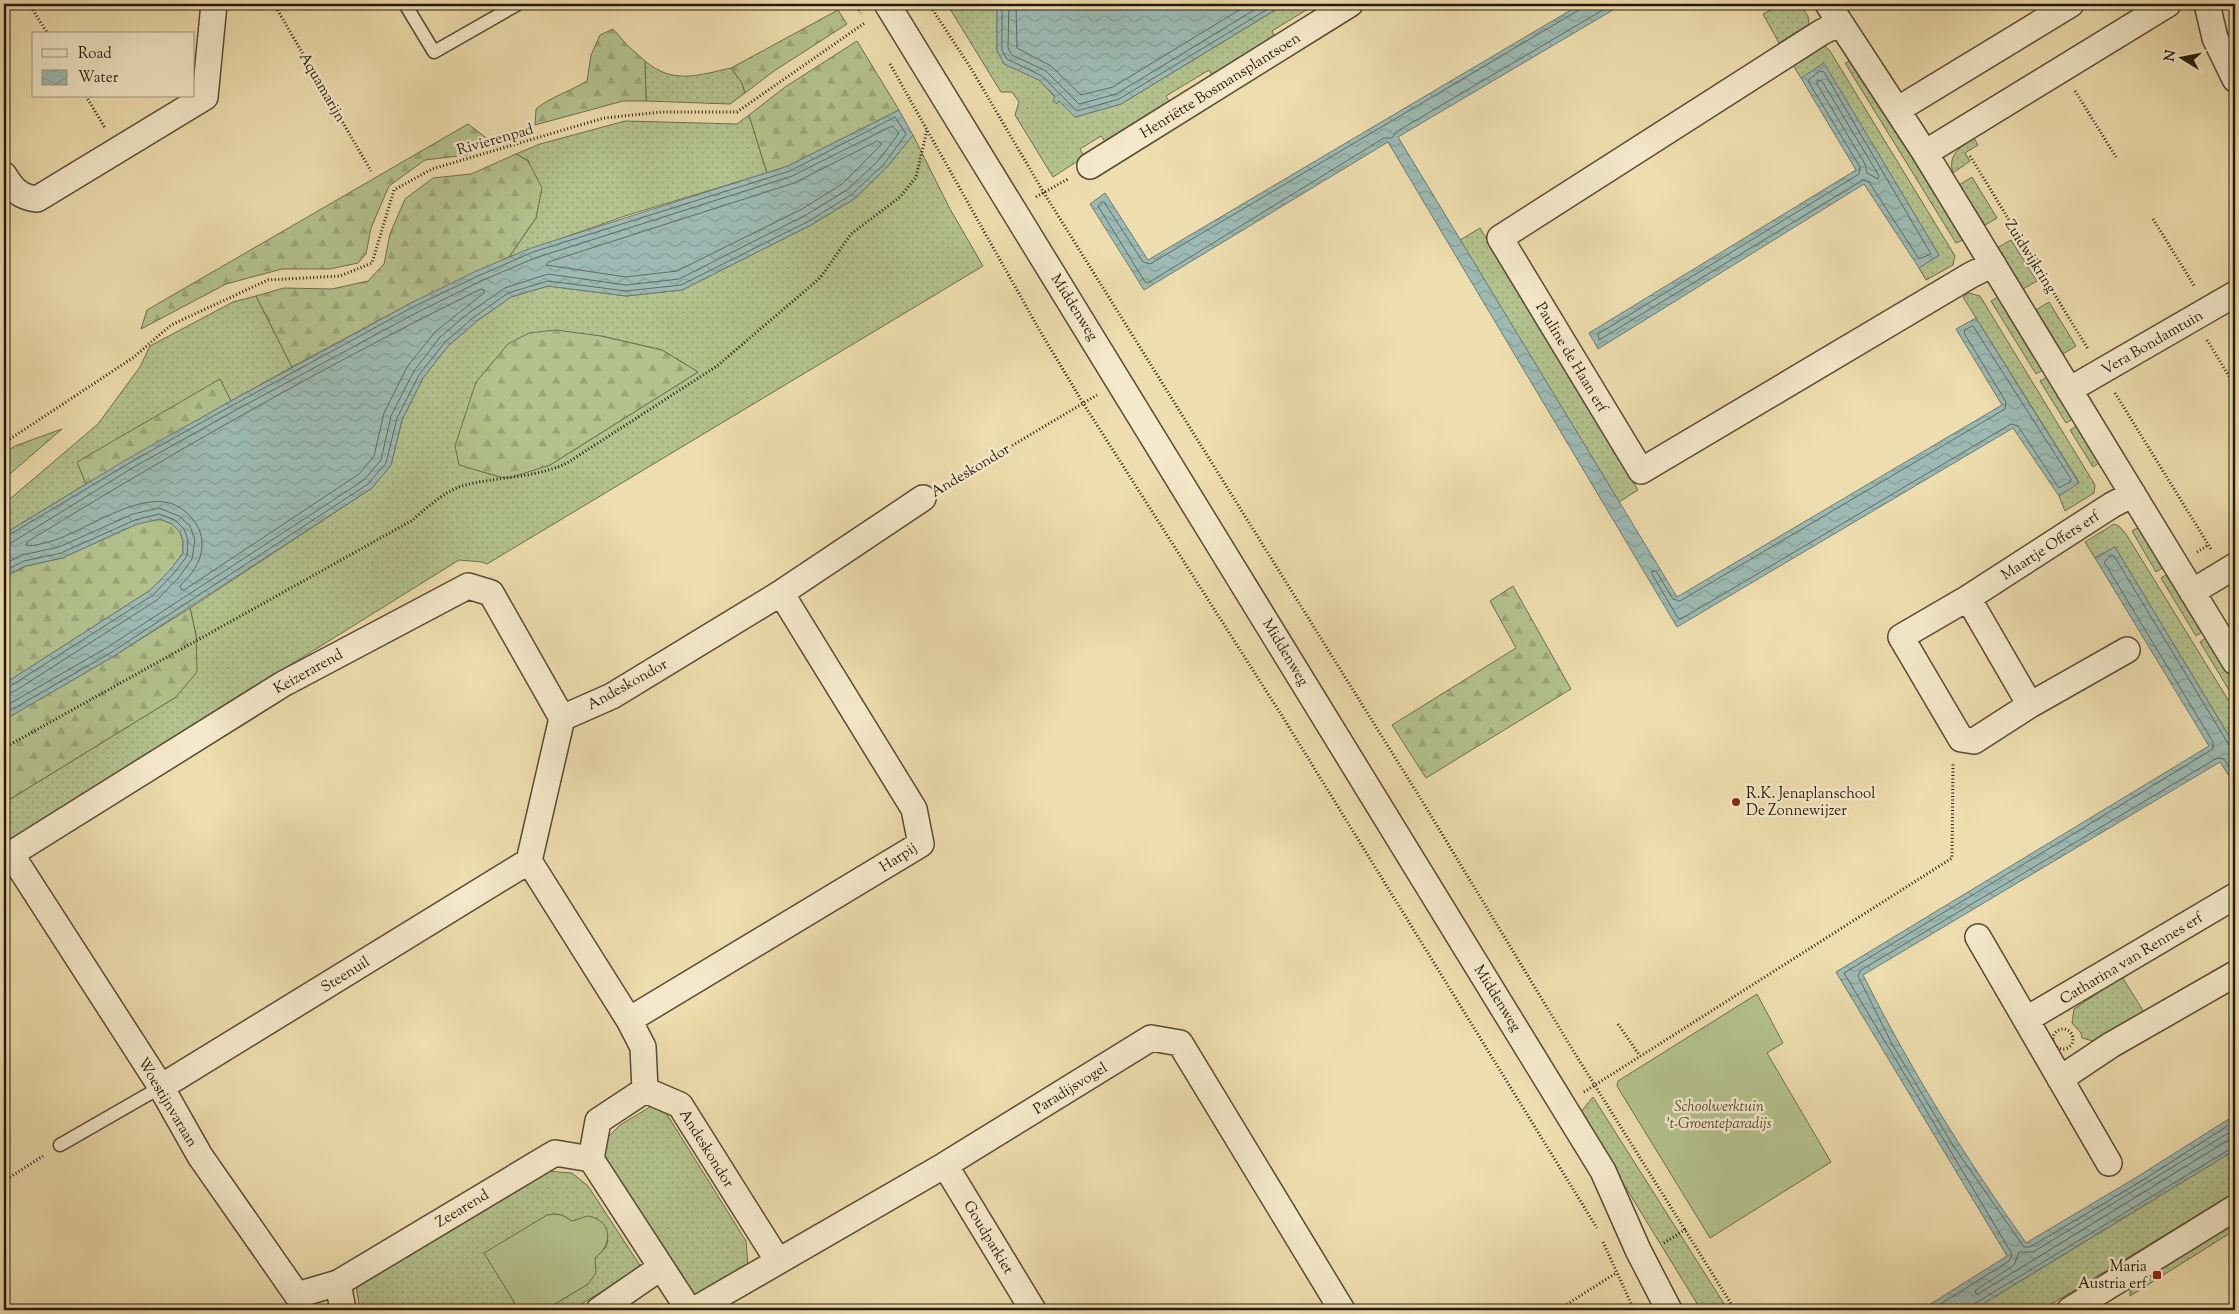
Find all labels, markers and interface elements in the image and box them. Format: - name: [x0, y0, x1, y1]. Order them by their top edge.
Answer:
- street label: Henriëtte Bosmansplantsoen: [1137, 28, 1305, 144]
- legend: [32, 32, 195, 98]
- north arrow: [2156, 32, 2206, 82]
- text: Road: [78, 44, 112, 65]
- street label: Aquamarijn: [293, 49, 350, 127]
- text: N: [2160, 49, 2182, 63]
- text: Water: [78, 68, 119, 89]
- street label: Rivierenpad: [455, 119, 537, 161]
- street label: Zuidwijkring: [1999, 216, 2061, 298]
- street label: Middenweg: [1045, 270, 1103, 345]
- street label: Pauline de Haan erf: [1530, 299, 1612, 417]
- street label: Vera Bondamtuin: [2098, 306, 2208, 381]
- street label: Andeskondor: [927, 439, 1015, 503]
- street label: Maartje Offers erf: [1997, 506, 2105, 586]
- street label: Middenweg: [1256, 615, 1313, 690]
- street label: Keizerarend: [270, 644, 348, 700]
- street label: Andeskondor: [584, 654, 672, 716]
- place label: R.K. Jenaplanschool De Zonnewijzer: [1746, 784, 1875, 822]
- marker: R.K. Jenaplanschool De Zonnewijzer: [1730, 796, 1742, 808]
- street label: Harpij: [876, 838, 922, 878]
- street label: Catharina van Rennes erf: [2056, 908, 2208, 1010]
- street label: Steenuil: [317, 952, 374, 998]
- street label: Middenweg: [1468, 961, 1526, 1036]
- street label: Woestijnvaraan: [132, 1054, 202, 1152]
- street label: Paradijsvogel: [1030, 1058, 1112, 1120]
- park label: Schoolwerktuin 't-Groenteparadijs: [1667, 1097, 1771, 1135]
- street label: Andeskondor: [673, 1105, 738, 1192]
- street label: Zeearend: [432, 1185, 494, 1233]
- street label: Goudparkiet: [957, 1197, 1018, 1279]
- place label: Maria Austria erf: [2078, 1257, 2148, 1295]
- marker: Maria Austria erf: [2151, 1269, 2163, 1281]

